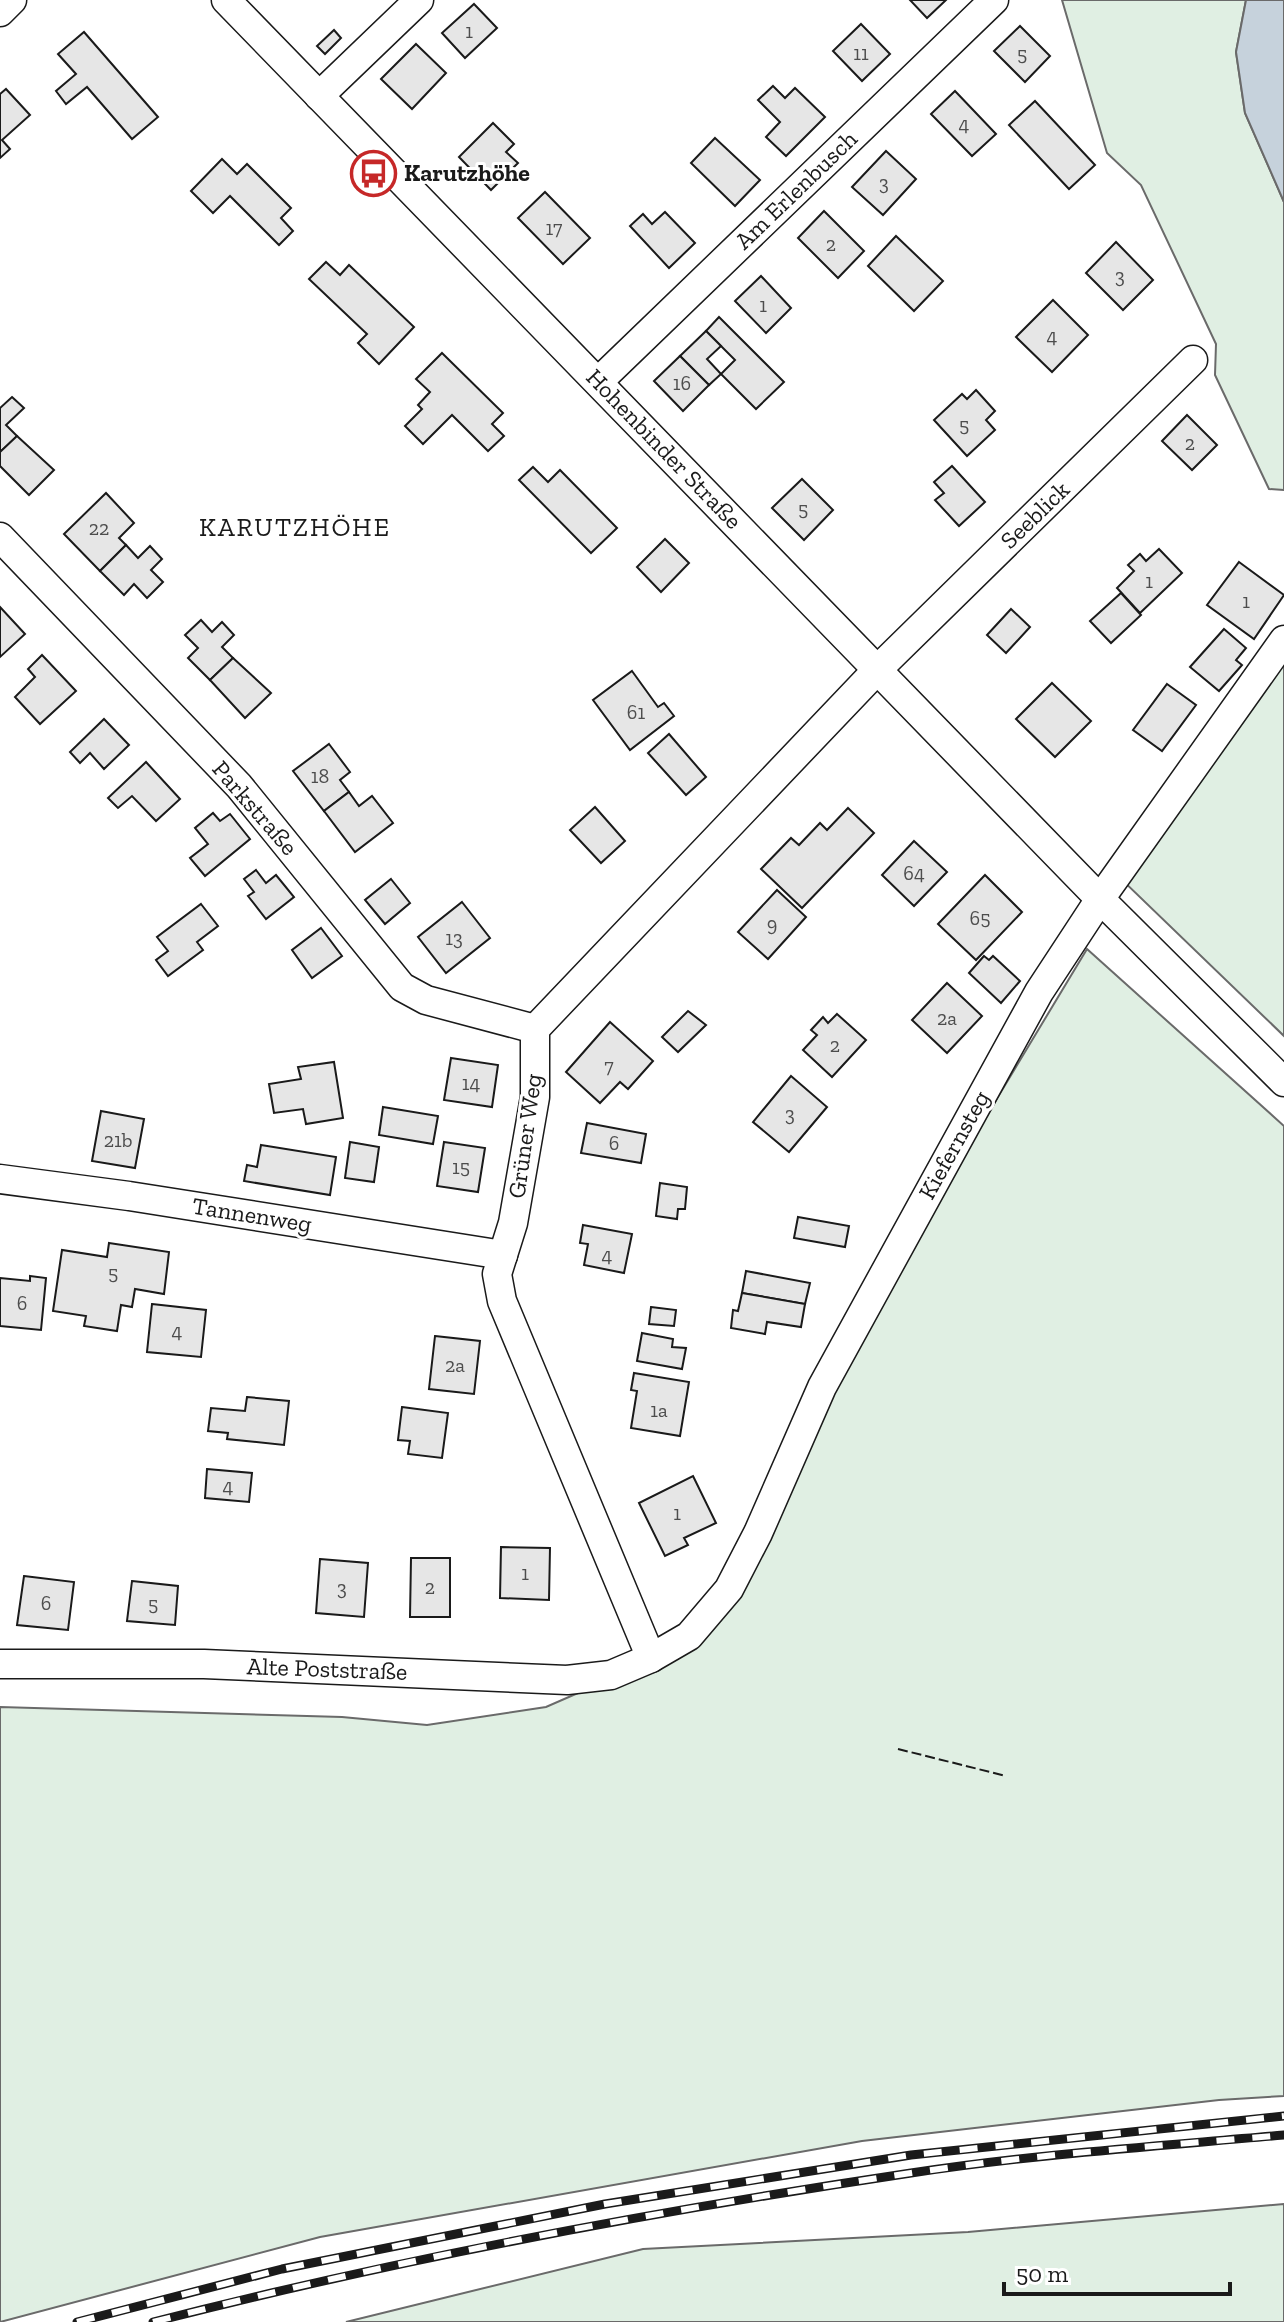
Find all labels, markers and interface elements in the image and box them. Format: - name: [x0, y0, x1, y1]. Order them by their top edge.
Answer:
- house number: 1: [465, 19, 473, 43]
- house number: 11: [853, 41, 869, 65]
- house number: 5: [1017, 42, 1027, 66]
- house number: 4: [959, 112, 970, 136]
- street label: Am Erlenbusch: [729, 124, 863, 255]
- bus stop icon: Karutzhöhe: [349, 149, 397, 197]
- place label: Karutzhöhe: [404, 158, 530, 187]
- house number: 3: [879, 171, 889, 195]
- house number: 17: [546, 216, 563, 240]
- house number: 2: [826, 232, 836, 256]
- house number: 3: [1115, 264, 1125, 288]
- house number: 1: [759, 293, 767, 317]
- house number: 4: [1047, 324, 1058, 348]
- street label: Hohenbinder Straße: [580, 362, 748, 535]
- house number: 16: [673, 371, 691, 395]
- house number: 5: [959, 413, 969, 437]
- house number: 2: [1185, 431, 1195, 455]
- street label: Seeblick: [994, 474, 1076, 555]
- house number: 5: [798, 497, 808, 521]
- district label: KARUTZHÖHE: [199, 511, 391, 543]
- house number: 22: [89, 516, 109, 540]
- house number: 1: [1145, 569, 1153, 593]
- house number: 1: [1242, 589, 1250, 613]
- house number: 61: [627, 700, 645, 724]
- street label: Parkstraße: [206, 755, 304, 861]
- house number: 18: [311, 764, 329, 788]
- house number: 64: [903, 861, 925, 885]
- house number: 65: [970, 906, 990, 930]
- house number: 9: [767, 912, 777, 936]
- house number: 13: [445, 926, 463, 950]
- house number: 2a: [937, 1006, 957, 1030]
- house number: 2: [830, 1033, 840, 1057]
- house number: 7: [604, 1054, 614, 1078]
- house number: 14: [462, 1071, 480, 1095]
- street label: Grüner Weg: [501, 1072, 548, 1200]
- street label: Kiefernsteg: [912, 1085, 995, 1204]
- house number: 3: [785, 1102, 795, 1126]
- house number: 21b: [104, 1128, 132, 1152]
- house number: 6: [609, 1131, 619, 1155]
- house number: 15: [452, 1155, 470, 1179]
- street label: Tannenweg: [190, 1191, 314, 1238]
- house number: 4: [602, 1243, 613, 1267]
- house number: 5: [108, 1261, 118, 1285]
- house number: 6: [17, 1291, 27, 1315]
- house number: 4: [172, 1319, 183, 1343]
- house number: 2a: [445, 1353, 465, 1377]
- house number: 1a: [650, 1398, 668, 1422]
- house number: 4: [223, 1474, 234, 1498]
- house number: 1: [673, 1501, 681, 1525]
- house number: 1: [521, 1561, 529, 1585]
- house number: 2: [425, 1575, 435, 1599]
- house number: 3: [337, 1576, 347, 1600]
- house number: 6: [41, 1591, 51, 1615]
- house number: 5: [148, 1592, 158, 1616]
- street label: Alte Poststraße: [246, 1651, 408, 1686]
- scale bar: [1004, 2246, 1230, 2296]
- text: 50 m: [1016, 2259, 1069, 2288]

